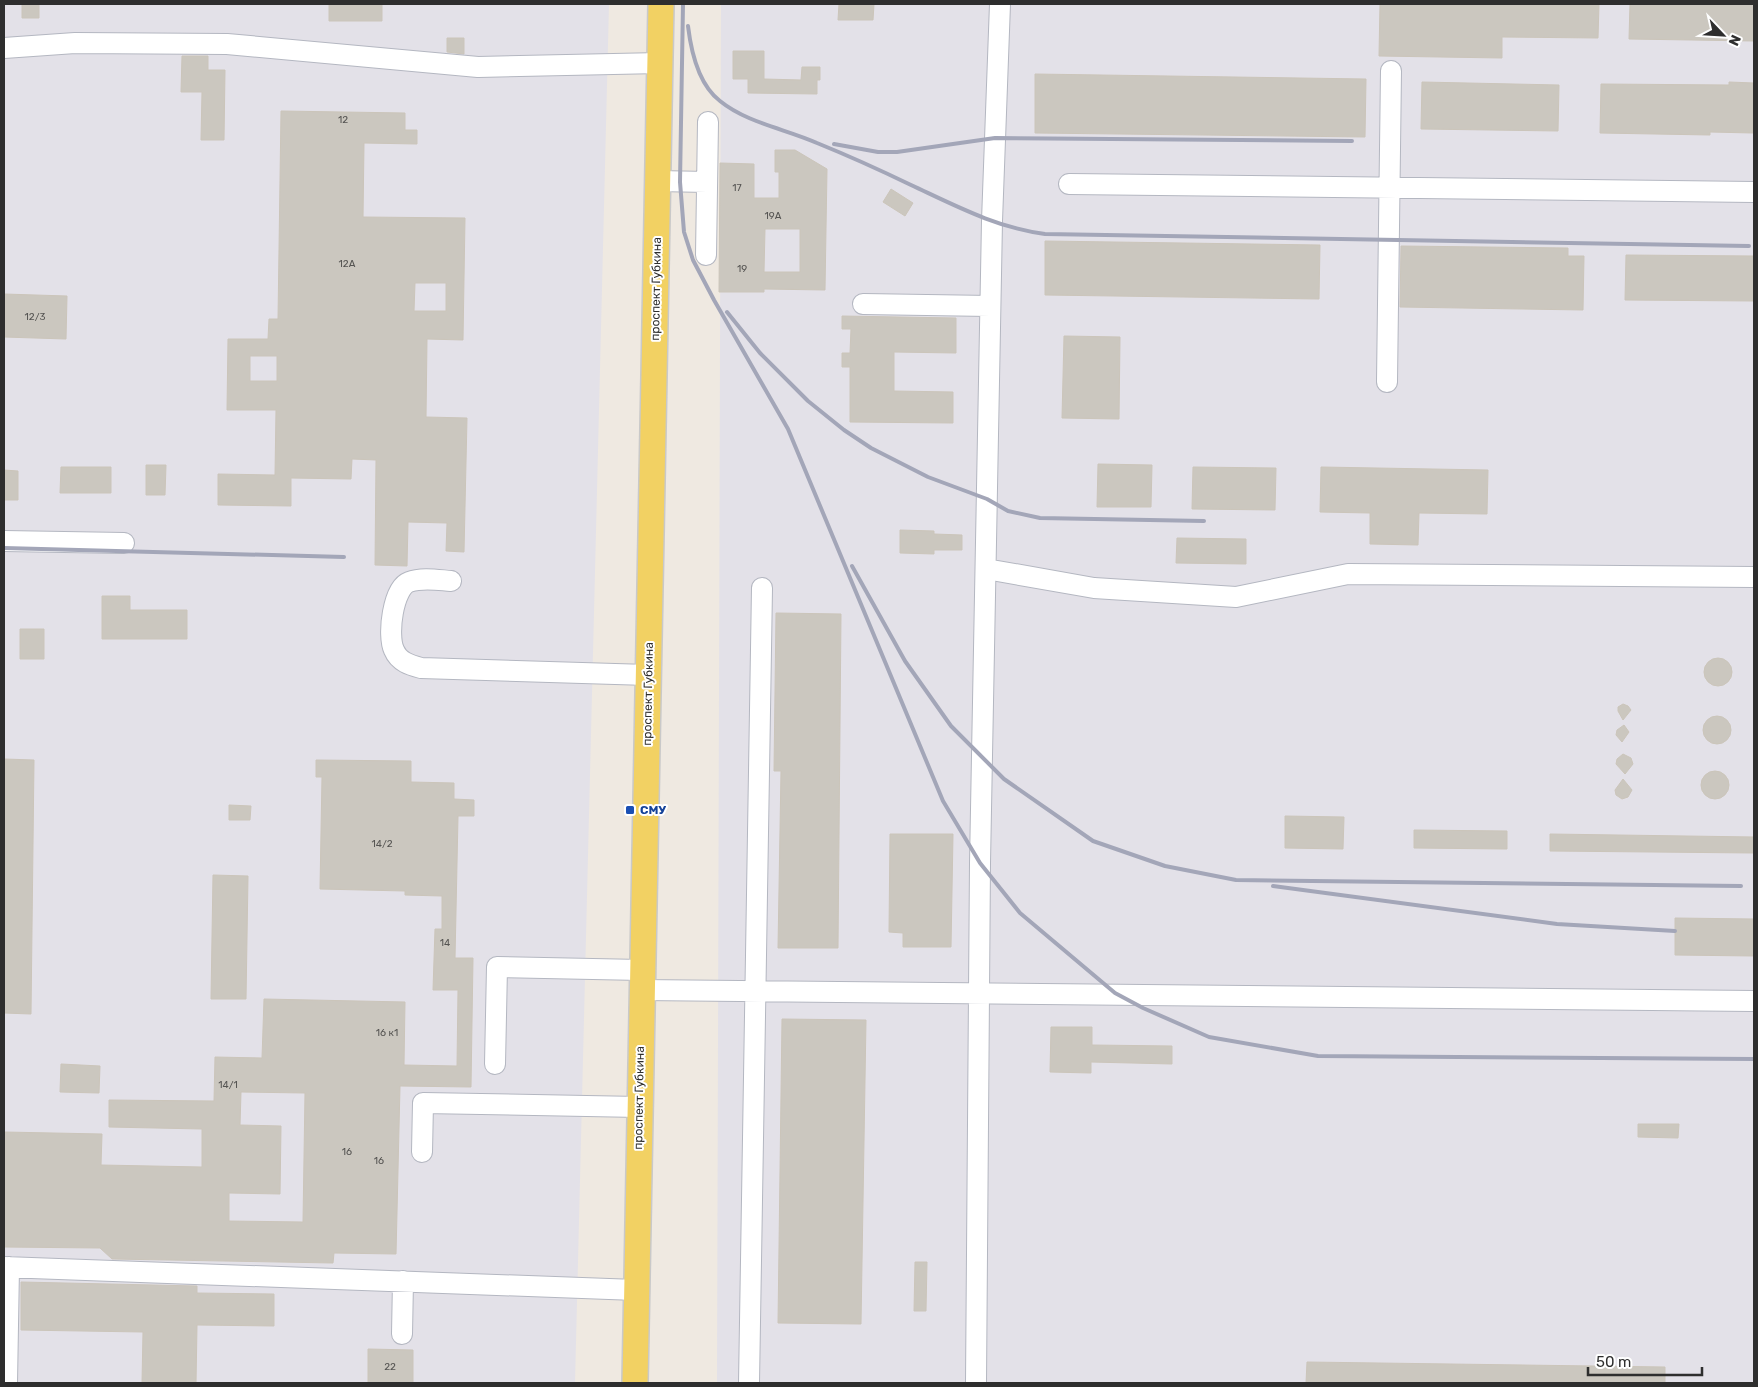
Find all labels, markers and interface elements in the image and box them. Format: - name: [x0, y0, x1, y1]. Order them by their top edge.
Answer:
- north arrow: [1698, 10, 1748, 60]
- text: N: [1724, 32, 1744, 48]
- house number: 12: [338, 114, 348, 126]
- house number: 17: [732, 182, 742, 194]
- house number: 19А: [765, 210, 782, 222]
- street label: проспект Губкина: [648, 237, 664, 341]
- house number: 12А: [339, 258, 356, 270]
- house number: 19: [737, 263, 747, 275]
- house number: 12/3: [25, 311, 45, 323]
- street label: проспект Губкина: [640, 642, 656, 746]
- place label: СМУ: [640, 803, 666, 817]
- marker: СМУ: [624, 804, 636, 816]
- house number: 14/2: [371, 838, 393, 850]
- house number: 14: [440, 937, 450, 949]
- house number: 16 к1: [376, 1027, 398, 1039]
- street label: проспект Губкина: [631, 1046, 647, 1150]
- house number: 14/1: [218, 1079, 238, 1091]
- house number: 16: [342, 1146, 352, 1158]
- house number: 16: [374, 1155, 384, 1167]
- scale bar: [1588, 1344, 1702, 1376]
- text: 50 m: [1596, 1353, 1631, 1371]
- house number: 22: [384, 1361, 396, 1373]

